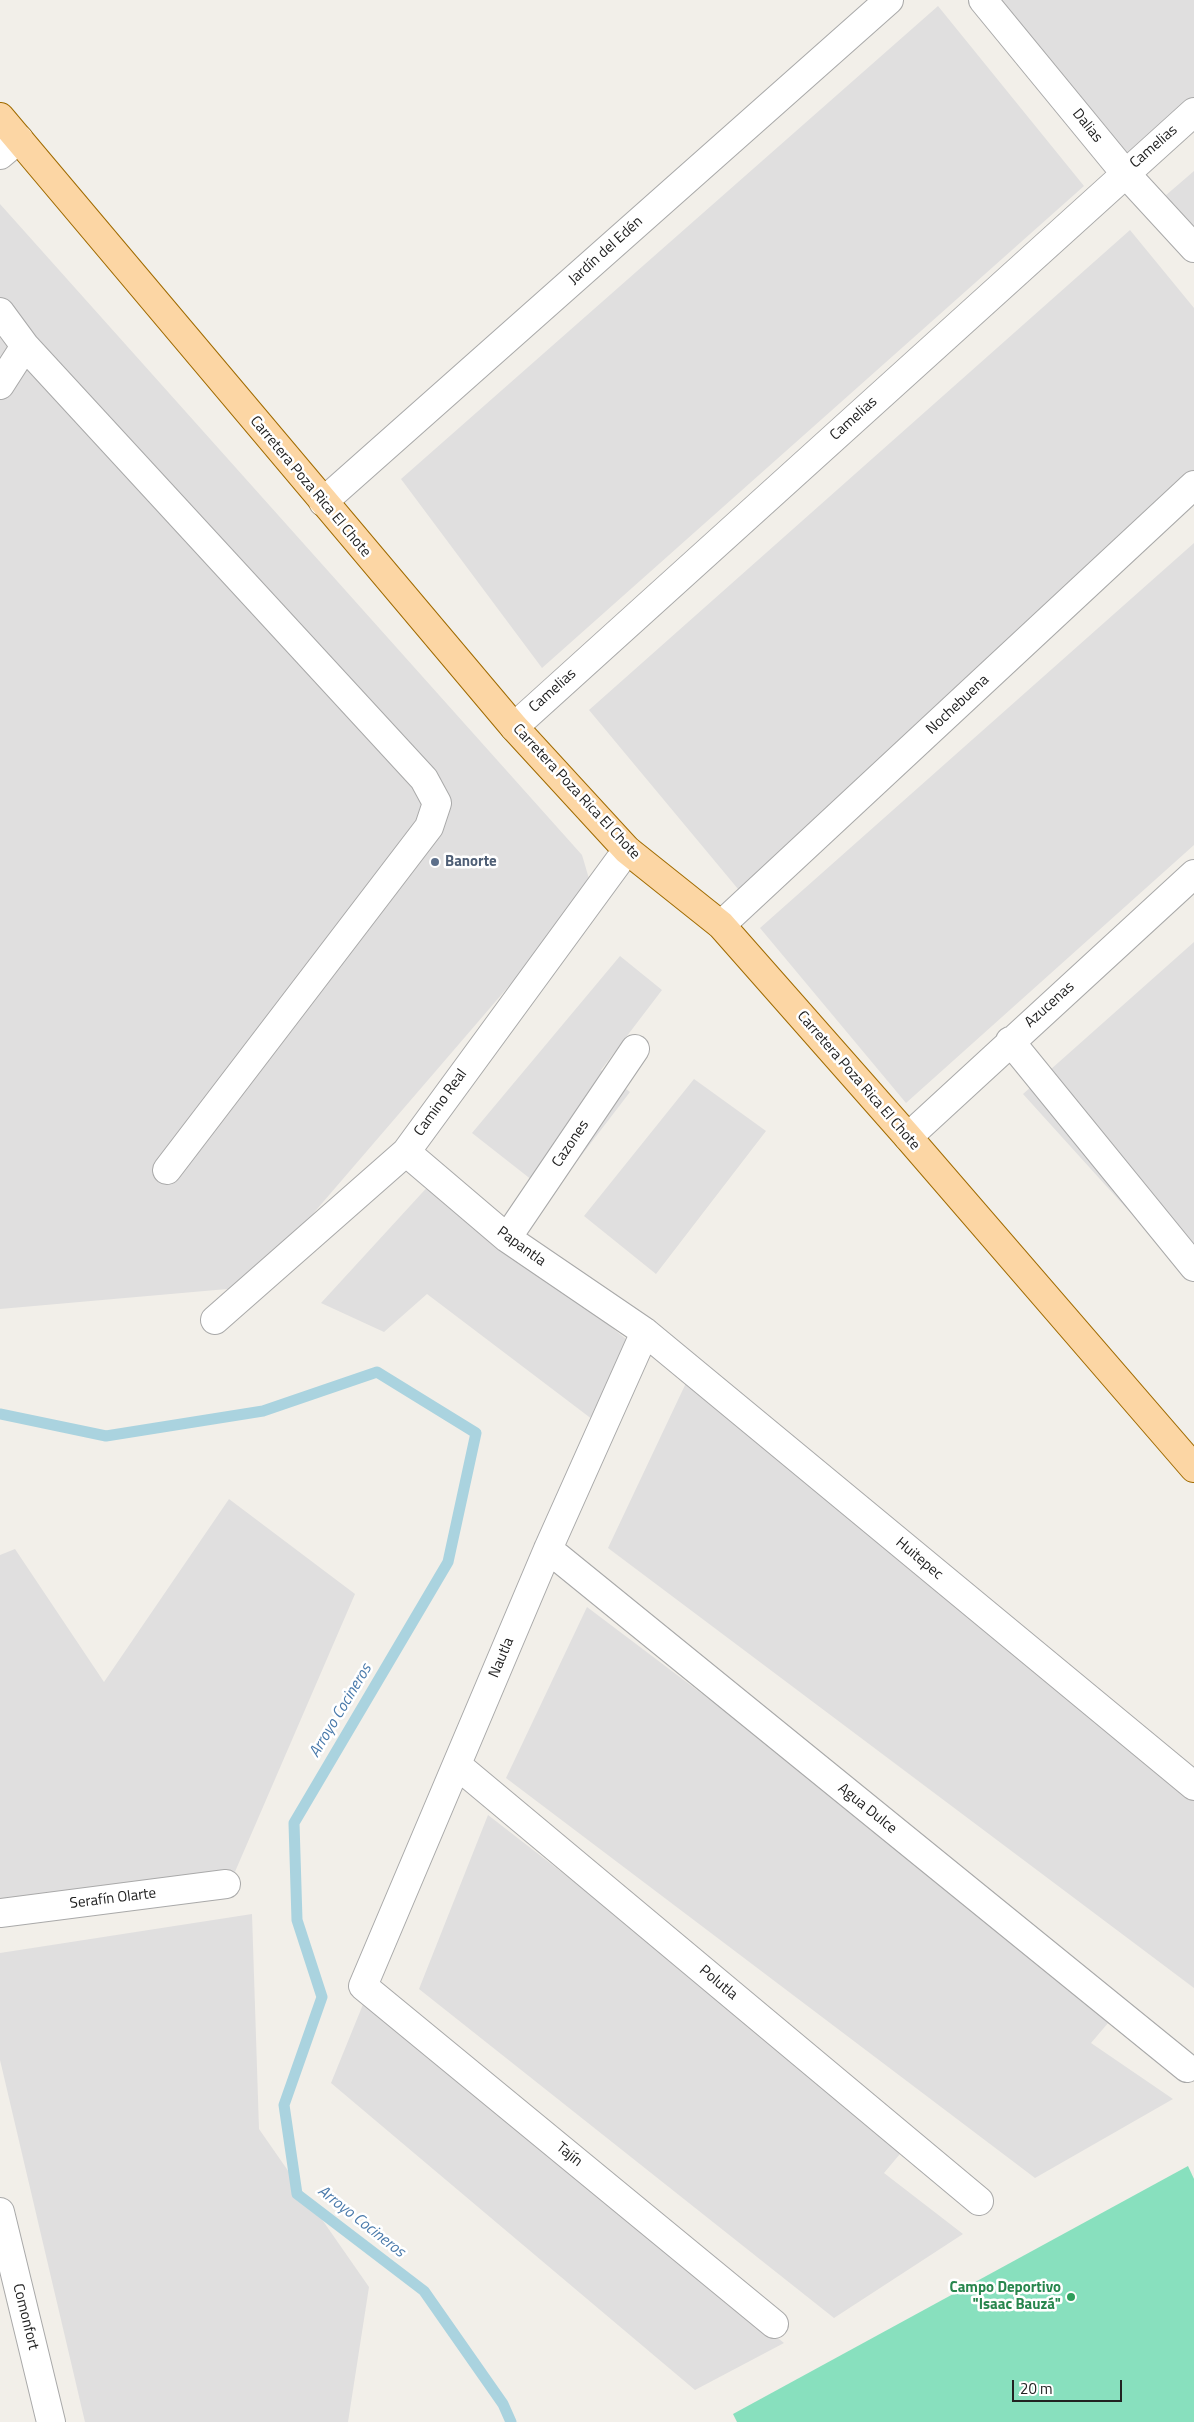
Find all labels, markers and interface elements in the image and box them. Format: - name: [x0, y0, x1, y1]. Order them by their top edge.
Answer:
- street label: Dalias: [1068, 105, 1106, 147]
- street label: Camelias: [1127, 122, 1181, 172]
- street label: Jardín del Edén: [565, 213, 647, 289]
- street label: Camelias: [827, 393, 881, 445]
- street label: Carretera Poza Rica El Chote: [246, 413, 374, 561]
- street label: Camelias: [526, 665, 580, 717]
- street label: Nochebuena: [923, 671, 993, 739]
- street label: Carretera Poza Rica El Chote: [509, 721, 643, 863]
- place label: Banorte: [445, 853, 497, 871]
- marker: Banorte: [429, 856, 441, 868]
- street label: Azucenas: [1022, 978, 1078, 1032]
- street label: Carretera Poza Rica El Chote: [793, 1008, 923, 1154]
- street label: Camino Real: [411, 1066, 471, 1140]
- street label: Cazones: [549, 1117, 593, 1171]
- street label: Papantla: [493, 1223, 549, 1271]
- street label: Huitepec: [892, 1534, 946, 1584]
- street label: Nautla: [486, 1635, 518, 1681]
- water label: Arroyo Cocineros: [306, 1661, 376, 1761]
- street label: Agua Dulce: [834, 1780, 900, 1838]
- street label: Serafín Olarte: [69, 1885, 157, 1913]
- street label: Polutla: [695, 1962, 741, 2004]
- street label: Tajín: [552, 2139, 586, 2171]
- water label: Arroyo Cocineros: [314, 2182, 408, 2262]
- place label: Campo Deportivo "Isaac Bauzá": [950, 2279, 1061, 2314]
- street label: Comonfort: [8, 2282, 42, 2352]
- marker: Campo Deportivo "Isaac Bauzá": [1065, 2291, 1077, 2303]
- scale bar: [1014, 2370, 1124, 2402]
- text: 20 m: [1020, 2377, 1053, 2400]

